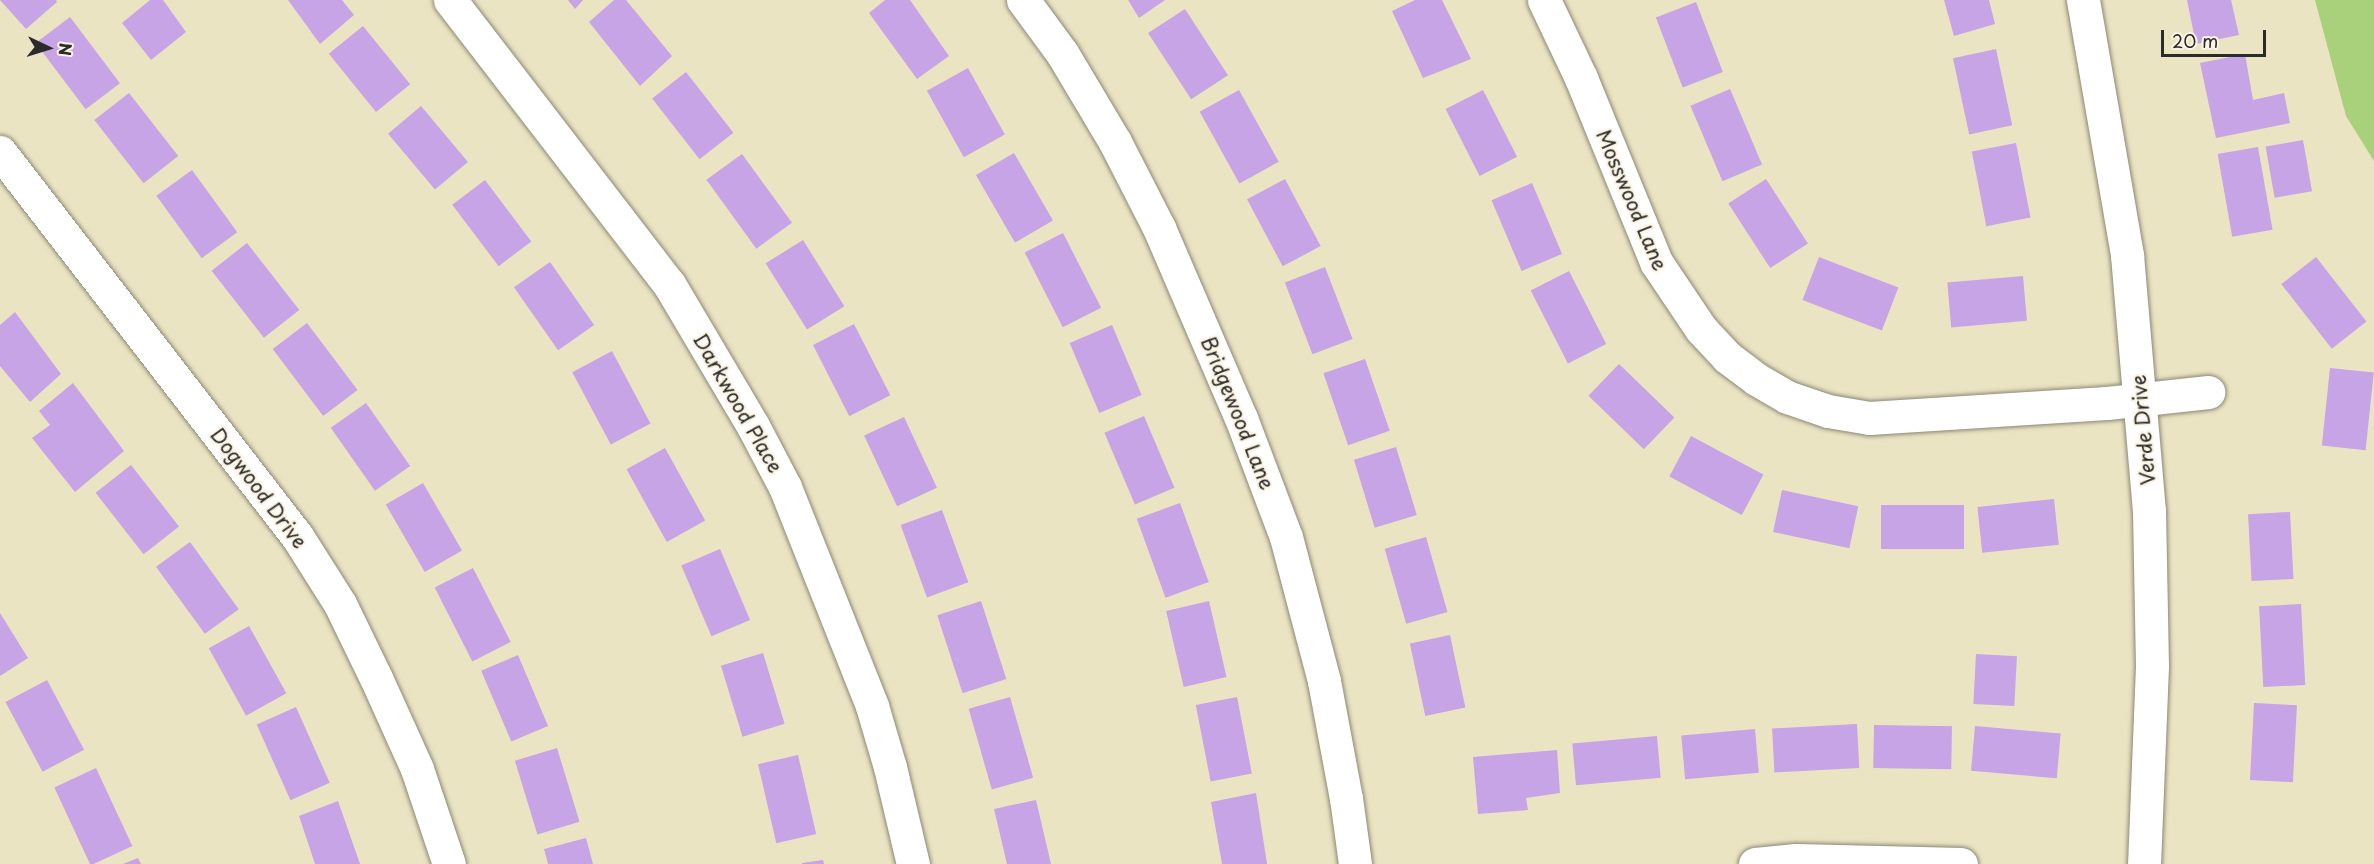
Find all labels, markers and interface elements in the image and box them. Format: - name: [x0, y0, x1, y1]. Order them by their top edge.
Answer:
- north arrow: [18, 18, 78, 78]
- scale bar: [2164, 18, 2269, 56]
- text: 20 m: [2172, 27, 2218, 54]
- text: N: [54, 42, 78, 56]
- street label: Mosswood Lane: [1591, 126, 1673, 274]
- street label: Darkwood Place: [688, 329, 788, 477]
- street label: Bridgewood Lane: [1196, 333, 1280, 493]
- street label: Verde Drive: [2126, 374, 2160, 486]
- street label: Dogwood Drive: [206, 423, 312, 553]

